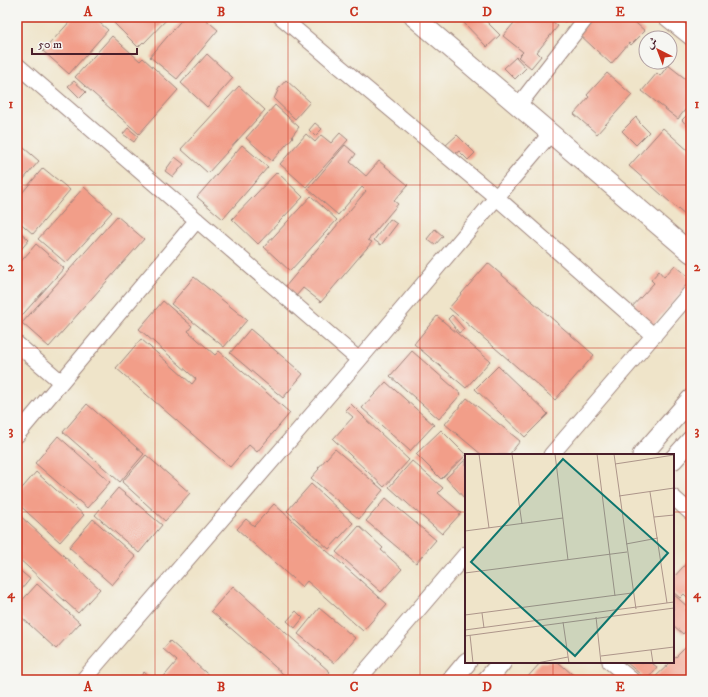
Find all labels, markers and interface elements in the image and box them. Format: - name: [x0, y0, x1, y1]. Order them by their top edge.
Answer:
- text: A: [83, 4, 93, 20]
- text: B: [217, 4, 225, 20]
- text: C: [350, 4, 359, 20]
- text: D: [482, 4, 492, 20]
- text: E: [615, 4, 625, 20]
- scale bar: [32, 30, 137, 56]
- north arrow: [638, 30, 678, 70]
- text: ش: [643, 34, 661, 52]
- text: 50 m: [38, 37, 62, 52]
- text: 1: [9, 96, 14, 112]
- text: 1: [695, 96, 700, 112]
- text: 2: [8, 259, 15, 275]
- text: 2: [694, 259, 701, 275]
- text: 3: [9, 423, 14, 439]
- text: 3: [695, 423, 700, 439]
- inset map: [465, 454, 674, 663]
- text: 4: [6, 586, 15, 603]
- text: 4: [692, 586, 701, 603]
- text: A: [83, 679, 93, 695]
- text: B: [217, 679, 225, 695]
- text: C: [350, 679, 359, 695]
- text: D: [482, 679, 492, 695]
- text: E: [615, 679, 625, 695]

